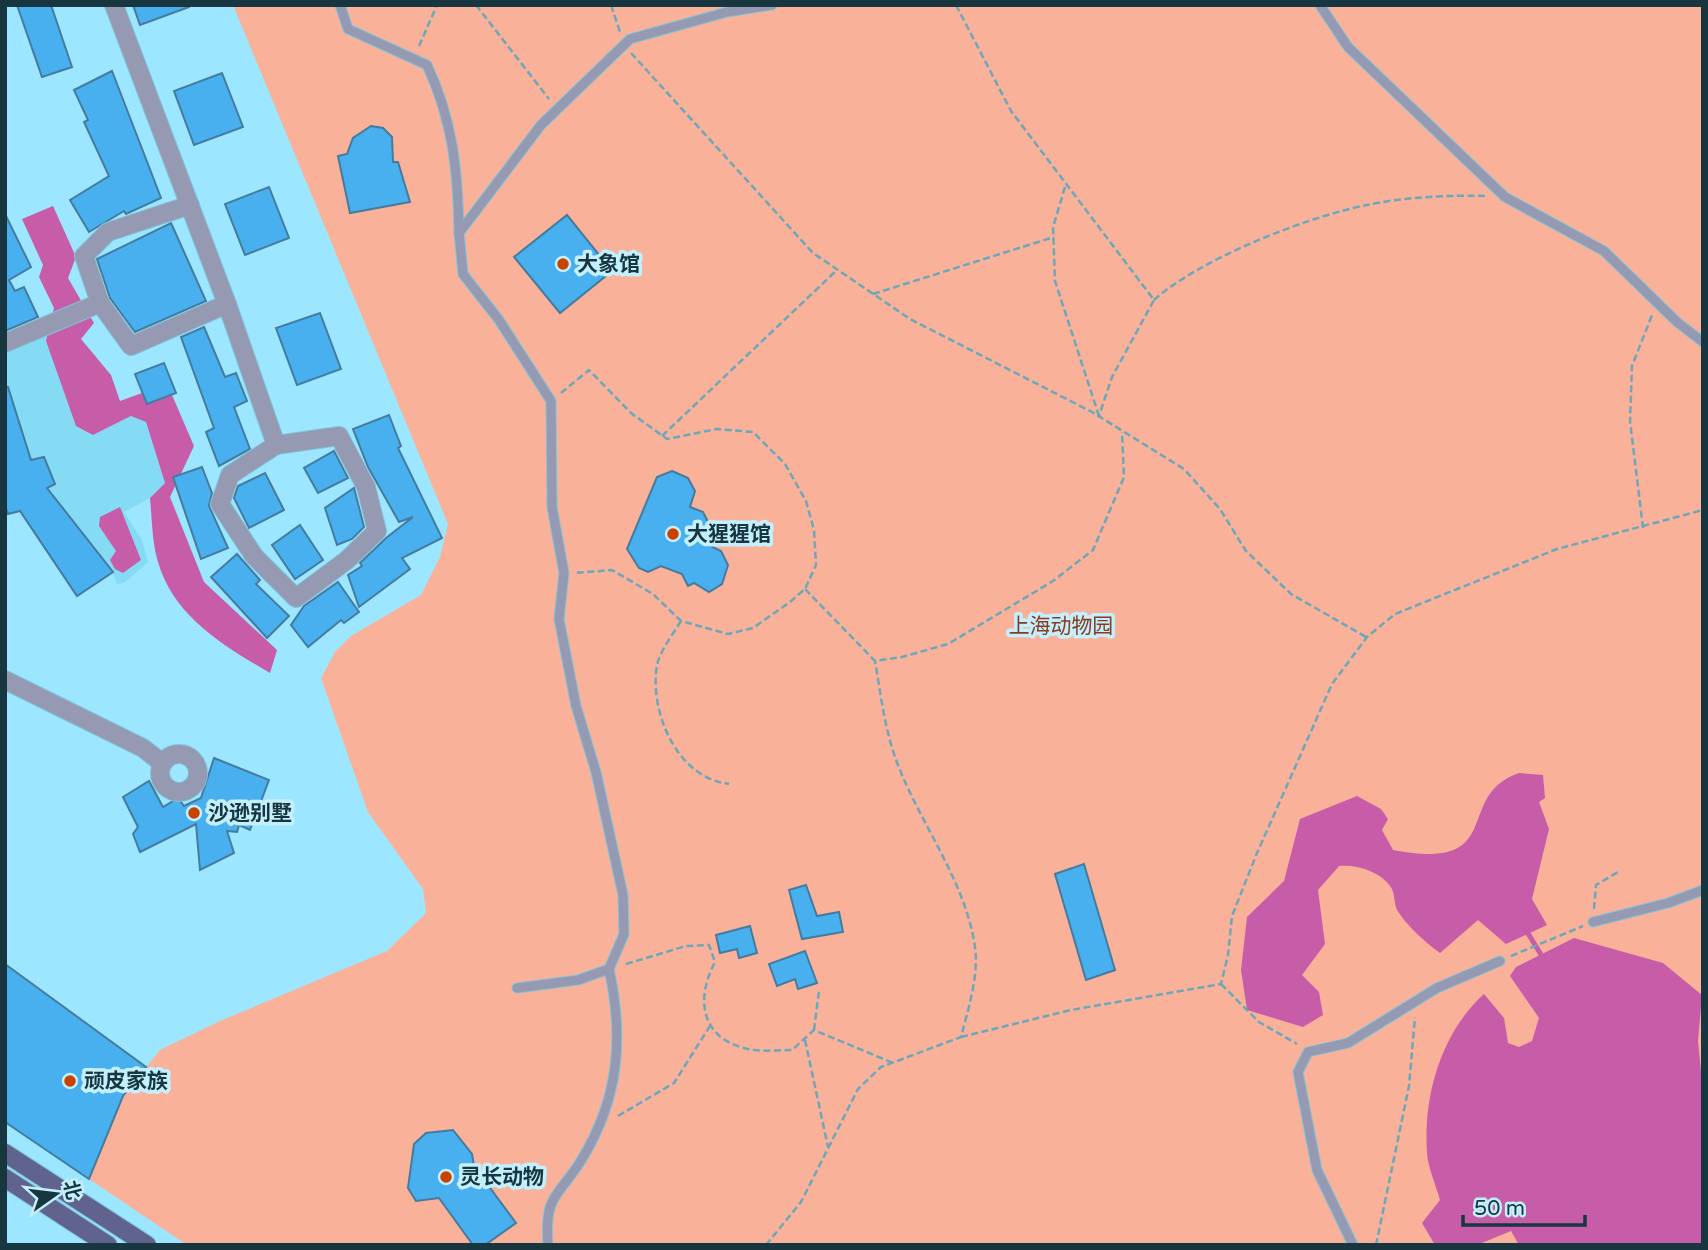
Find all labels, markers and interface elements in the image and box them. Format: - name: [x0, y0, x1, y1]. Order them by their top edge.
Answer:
- place label: 大象馆: [577, 252, 640, 277]
- marker: 大象馆: [555, 256, 571, 272]
- place label: 大猩猩馆: [687, 522, 771, 547]
- marker: 大猩猩馆: [665, 526, 681, 542]
- park label: 上海动物园: [1009, 614, 1114, 639]
- place label: 沙逊别墅: [208, 801, 292, 826]
- marker: 沙逊别墅: [186, 805, 202, 821]
- place label: 顽皮家族: [84, 1069, 168, 1094]
- marker: 顽皮家族: [62, 1073, 78, 1089]
- north arrow: [21, 1159, 91, 1229]
- place label: 灵长动物: [460, 1165, 544, 1190]
- marker: 灵长动物: [438, 1169, 454, 1185]
- text: 北: [59, 1178, 84, 1202]
- scale bar: [1463, 1184, 1586, 1228]
- text: 50 m: [1474, 1196, 1525, 1221]

